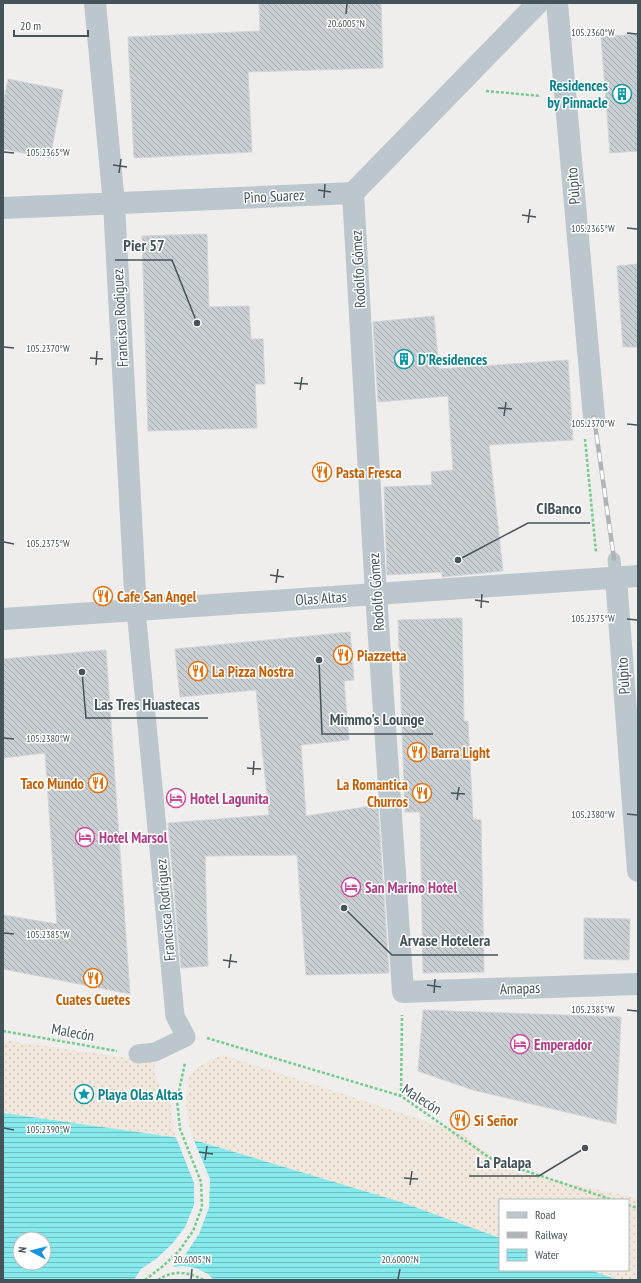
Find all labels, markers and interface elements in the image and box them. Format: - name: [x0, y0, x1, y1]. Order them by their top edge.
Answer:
- scale bar: [14, 12, 88, 38]
- text: 20.6005°N: [327, 17, 365, 30]
- text: 20 m: [20, 18, 41, 33]
- text: 105.2360°W: [571, 26, 615, 39]
- place label: Residences by Pinnacle: [547, 76, 608, 112]
- building icon: Residences by Pinnacle: [611, 83, 633, 105]
- text: 105.2365°W: [26, 146, 70, 159]
- street label: Púlpito: [562, 167, 584, 205]
- street label: Pino Suarez: [243, 185, 305, 207]
- text: 105.2365°W: [571, 222, 615, 235]
- street label: Rodolfo Gómez: [346, 230, 370, 308]
- callout: Pier 57: [115, 232, 172, 260]
- text: Pier 57: [123, 235, 165, 255]
- street label: Francisca Rodiguez: [108, 268, 132, 368]
- text: 105.2370°W: [26, 342, 70, 355]
- building icon: D'Residences: [393, 348, 415, 370]
- place label: D'Residences: [418, 350, 487, 369]
- text: 105.2370°W: [571, 417, 615, 430]
- restaurant icon: Pasta Fresca: [311, 461, 333, 483]
- place label: Pasta Fresca: [336, 463, 402, 482]
- callout: CIBanco: [528, 495, 590, 523]
- text: CIBanco: [536, 498, 582, 518]
- text: 105.2375°W: [26, 537, 70, 550]
- street label: Rodolfo Gómez: [364, 552, 388, 632]
- restaurant icon: Cafe San Angel: [92, 585, 114, 607]
- place label: Cafe San Angel: [117, 587, 197, 606]
- street label: Olas Altas: [295, 587, 347, 609]
- text: 105.2375°W: [571, 612, 615, 625]
- restaurant icon: Piazzetta: [332, 644, 354, 666]
- place label: Piazzetta: [357, 646, 406, 665]
- street label: Púlpito: [612, 657, 634, 695]
- restaurant icon: La Pizza Nostra: [187, 660, 209, 682]
- place label: La Pizza Nostra: [212, 662, 294, 681]
- callout: Las Tres Huastecas: [86, 690, 208, 718]
- text: Las Tres Huastecas: [94, 694, 200, 714]
- callout: Mimmo's Lounge: [322, 706, 433, 734]
- text: Mimmo's Lounge: [330, 709, 424, 729]
- text: 105.2380°W: [26, 732, 70, 745]
- restaurant icon: Barra Light: [406, 741, 428, 763]
- place label: Barra Light: [431, 743, 491, 762]
- restaurant icon: Taco Mundo: [87, 772, 109, 794]
- place label: Taco Mundo: [20, 774, 84, 793]
- place label: La Romantica Churros: [337, 775, 408, 811]
- restaurant icon: La Romantica Churros: [411, 782, 433, 804]
- hotel icon: Hotel Lagunita: [165, 787, 187, 809]
- place label: Hotel Lagunita: [190, 789, 269, 808]
- text: 105.2380°W: [571, 808, 615, 821]
- hotel icon: Hotel Marsol: [74, 826, 96, 848]
- place label: Hotel Marsol: [99, 828, 168, 847]
- street label: Francisca Rodríguez: [151, 858, 179, 962]
- hotel icon: San Marino Hotel: [340, 876, 362, 898]
- place label: San Marino Hotel: [365, 878, 457, 897]
- callout: Arvase Hotelera: [392, 927, 498, 955]
- text: 105.2385°W: [26, 928, 70, 941]
- text: Arvase Hotelera: [399, 930, 491, 950]
- restaurant icon: Cuates Cuetes: [82, 967, 104, 989]
- street label: Amapas: [499, 978, 541, 998]
- place label: Cuates Cuetes: [56, 990, 130, 1009]
- text: 105.2385°W: [571, 1003, 615, 1016]
- street label: Malecón: [50, 1019, 96, 1045]
- hotel icon: Emperador: [509, 1033, 531, 1055]
- place label: Emperador: [534, 1035, 592, 1054]
- street label: Malecón: [399, 1079, 445, 1119]
- place icon: Playa Olas Altas: [73, 1083, 95, 1105]
- place label: Playa Olas Altas: [98, 1085, 183, 1104]
- restaurant icon: Si Señor: [449, 1109, 471, 1131]
- place label: Si Señor: [474, 1111, 518, 1130]
- text: 105.2390°W: [26, 1123, 70, 1136]
- callout: La Palapa: [469, 1148, 539, 1176]
- text: La Palapa: [477, 1152, 532, 1172]
- legend: [499, 1199, 629, 1271]
- text: Road: [535, 1207, 555, 1222]
- text: Railway: [535, 1227, 568, 1242]
- north arrow: [12, 1231, 52, 1271]
- text: N: [15, 1246, 29, 1254]
- text: Water: [535, 1247, 560, 1262]
- text: 20.6005°N: [173, 1253, 211, 1266]
- text: 20.6000°N: [381, 1253, 419, 1266]

